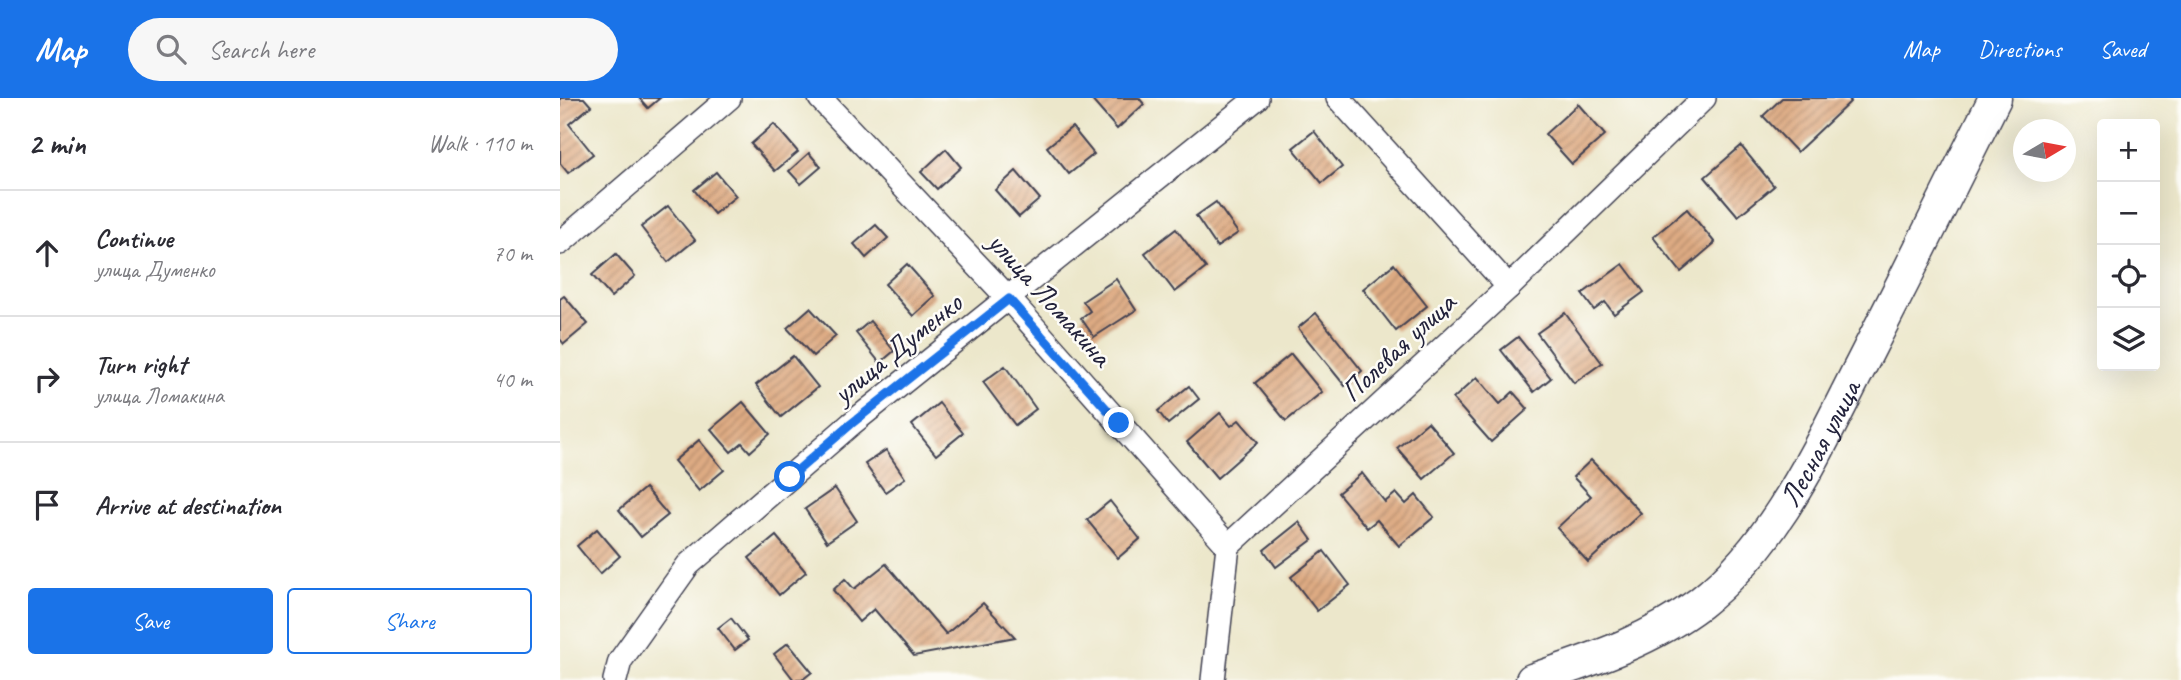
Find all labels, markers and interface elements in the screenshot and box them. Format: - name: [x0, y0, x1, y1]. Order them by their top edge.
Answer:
- search box: [128, 18, 618, 81]
- text: Map: [35, 28, 86, 70]
- icon: search: [152, 30, 190, 68]
- text: Search here: [208, 33, 314, 66]
- text: Map: [1903, 34, 1940, 64]
- text: Directions: [1978, 34, 2061, 64]
- text: Saved: [2099, 34, 2146, 64]
- north arrow: [2013, 119, 2076, 182]
- map controls: [2097, 119, 2160, 371]
- button: +: [2097, 119, 2160, 182]
- text: 2 min: [28, 125, 85, 163]
- text: Walk · 110 m: [428, 129, 532, 158]
- button: −: [2097, 182, 2160, 245]
- text: Continue: [95, 222, 173, 255]
- street label: улица Ломакина: [978, 222, 1122, 376]
- icon: ahead: [28, 234, 66, 272]
- text: 70 m: [493, 239, 532, 268]
- button: locate: [2097, 245, 2160, 308]
- text: улица Думенко: [95, 255, 215, 284]
- street label: улица Думенко: [823, 283, 971, 413]
- street label: Полевая улица: [1333, 283, 1465, 410]
- button: layers: [2097, 308, 2160, 371]
- text: Turn right: [95, 348, 186, 381]
- icon: right: [28, 360, 66, 398]
- text: 40 m: [493, 365, 532, 394]
- street label: Лесная улица: [1771, 372, 1870, 513]
- text: улица Ломакина: [95, 381, 224, 410]
- route end: [1103, 407, 1134, 438]
- route start: [774, 461, 805, 492]
- icon: arrive: [28, 486, 66, 524]
- text: Arrive at destination: [95, 489, 281, 522]
- button: Save: [28, 588, 273, 654]
- button: Share: [287, 588, 532, 654]

